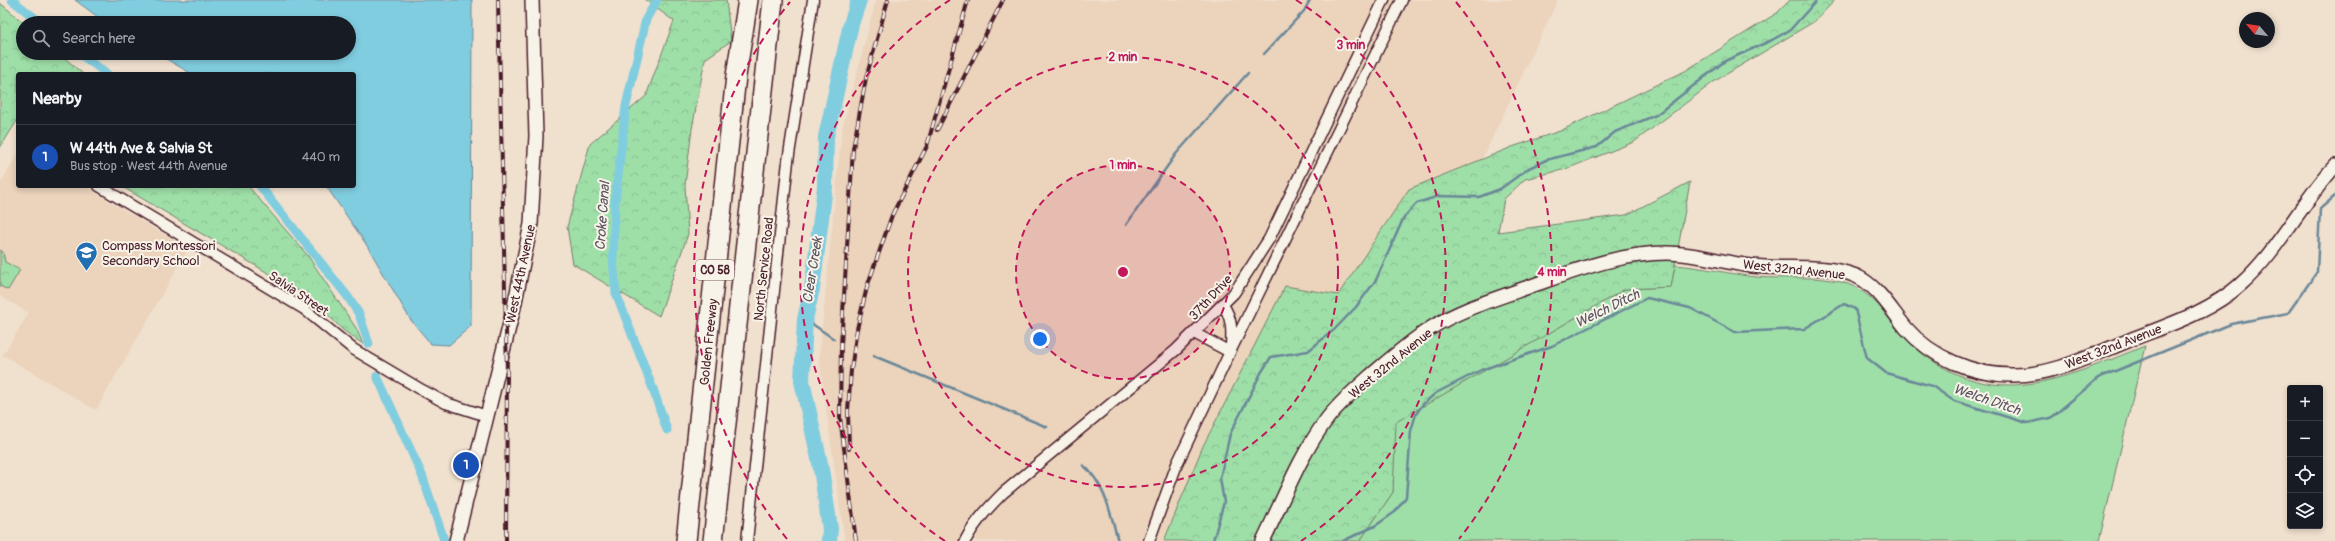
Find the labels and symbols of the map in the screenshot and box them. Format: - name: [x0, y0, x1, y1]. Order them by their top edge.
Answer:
- north arrow: [2239, 12, 2275, 48]
- text: 3 min: [1337, 38, 1366, 53]
- text: 2 min: [1109, 50, 1138, 65]
- text: 1 min: [1110, 158, 1137, 173]
- water label: Croke Canal: [592, 179, 614, 251]
- street label: North Service Road: [751, 216, 777, 322]
- street label: West 44th Avenue: [503, 223, 539, 325]
- water label: Clear Creek: [799, 235, 826, 304]
- place label: Compass Montessori Secondary School: [102, 238, 215, 269]
- school or university icon: Compass Montessori Secondary School: [74, 239, 100, 272]
- street label: West 32nd Avenue: [1742, 257, 1846, 283]
- road number: CO 58: [696, 260, 734, 280]
- centre of rings: [1116, 265, 1130, 279]
- text: 4 min: [1536, 265, 1567, 280]
- street label: Salvia Street: [265, 268, 332, 320]
- street label: 37th Drive: [1186, 271, 1236, 324]
- water label: Welch Ditch: [1572, 285, 1643, 331]
- street label: Golden Freeway: [696, 298, 722, 386]
- street label: West 32nd Avenue: [2063, 321, 2165, 373]
- street label: West 32nd Avenue: [1346, 325, 1436, 402]
- your location: [1030, 329, 1050, 349]
- water label: Welch Ditch: [1951, 380, 2024, 419]
- pin: 1: [453, 450, 479, 480]

